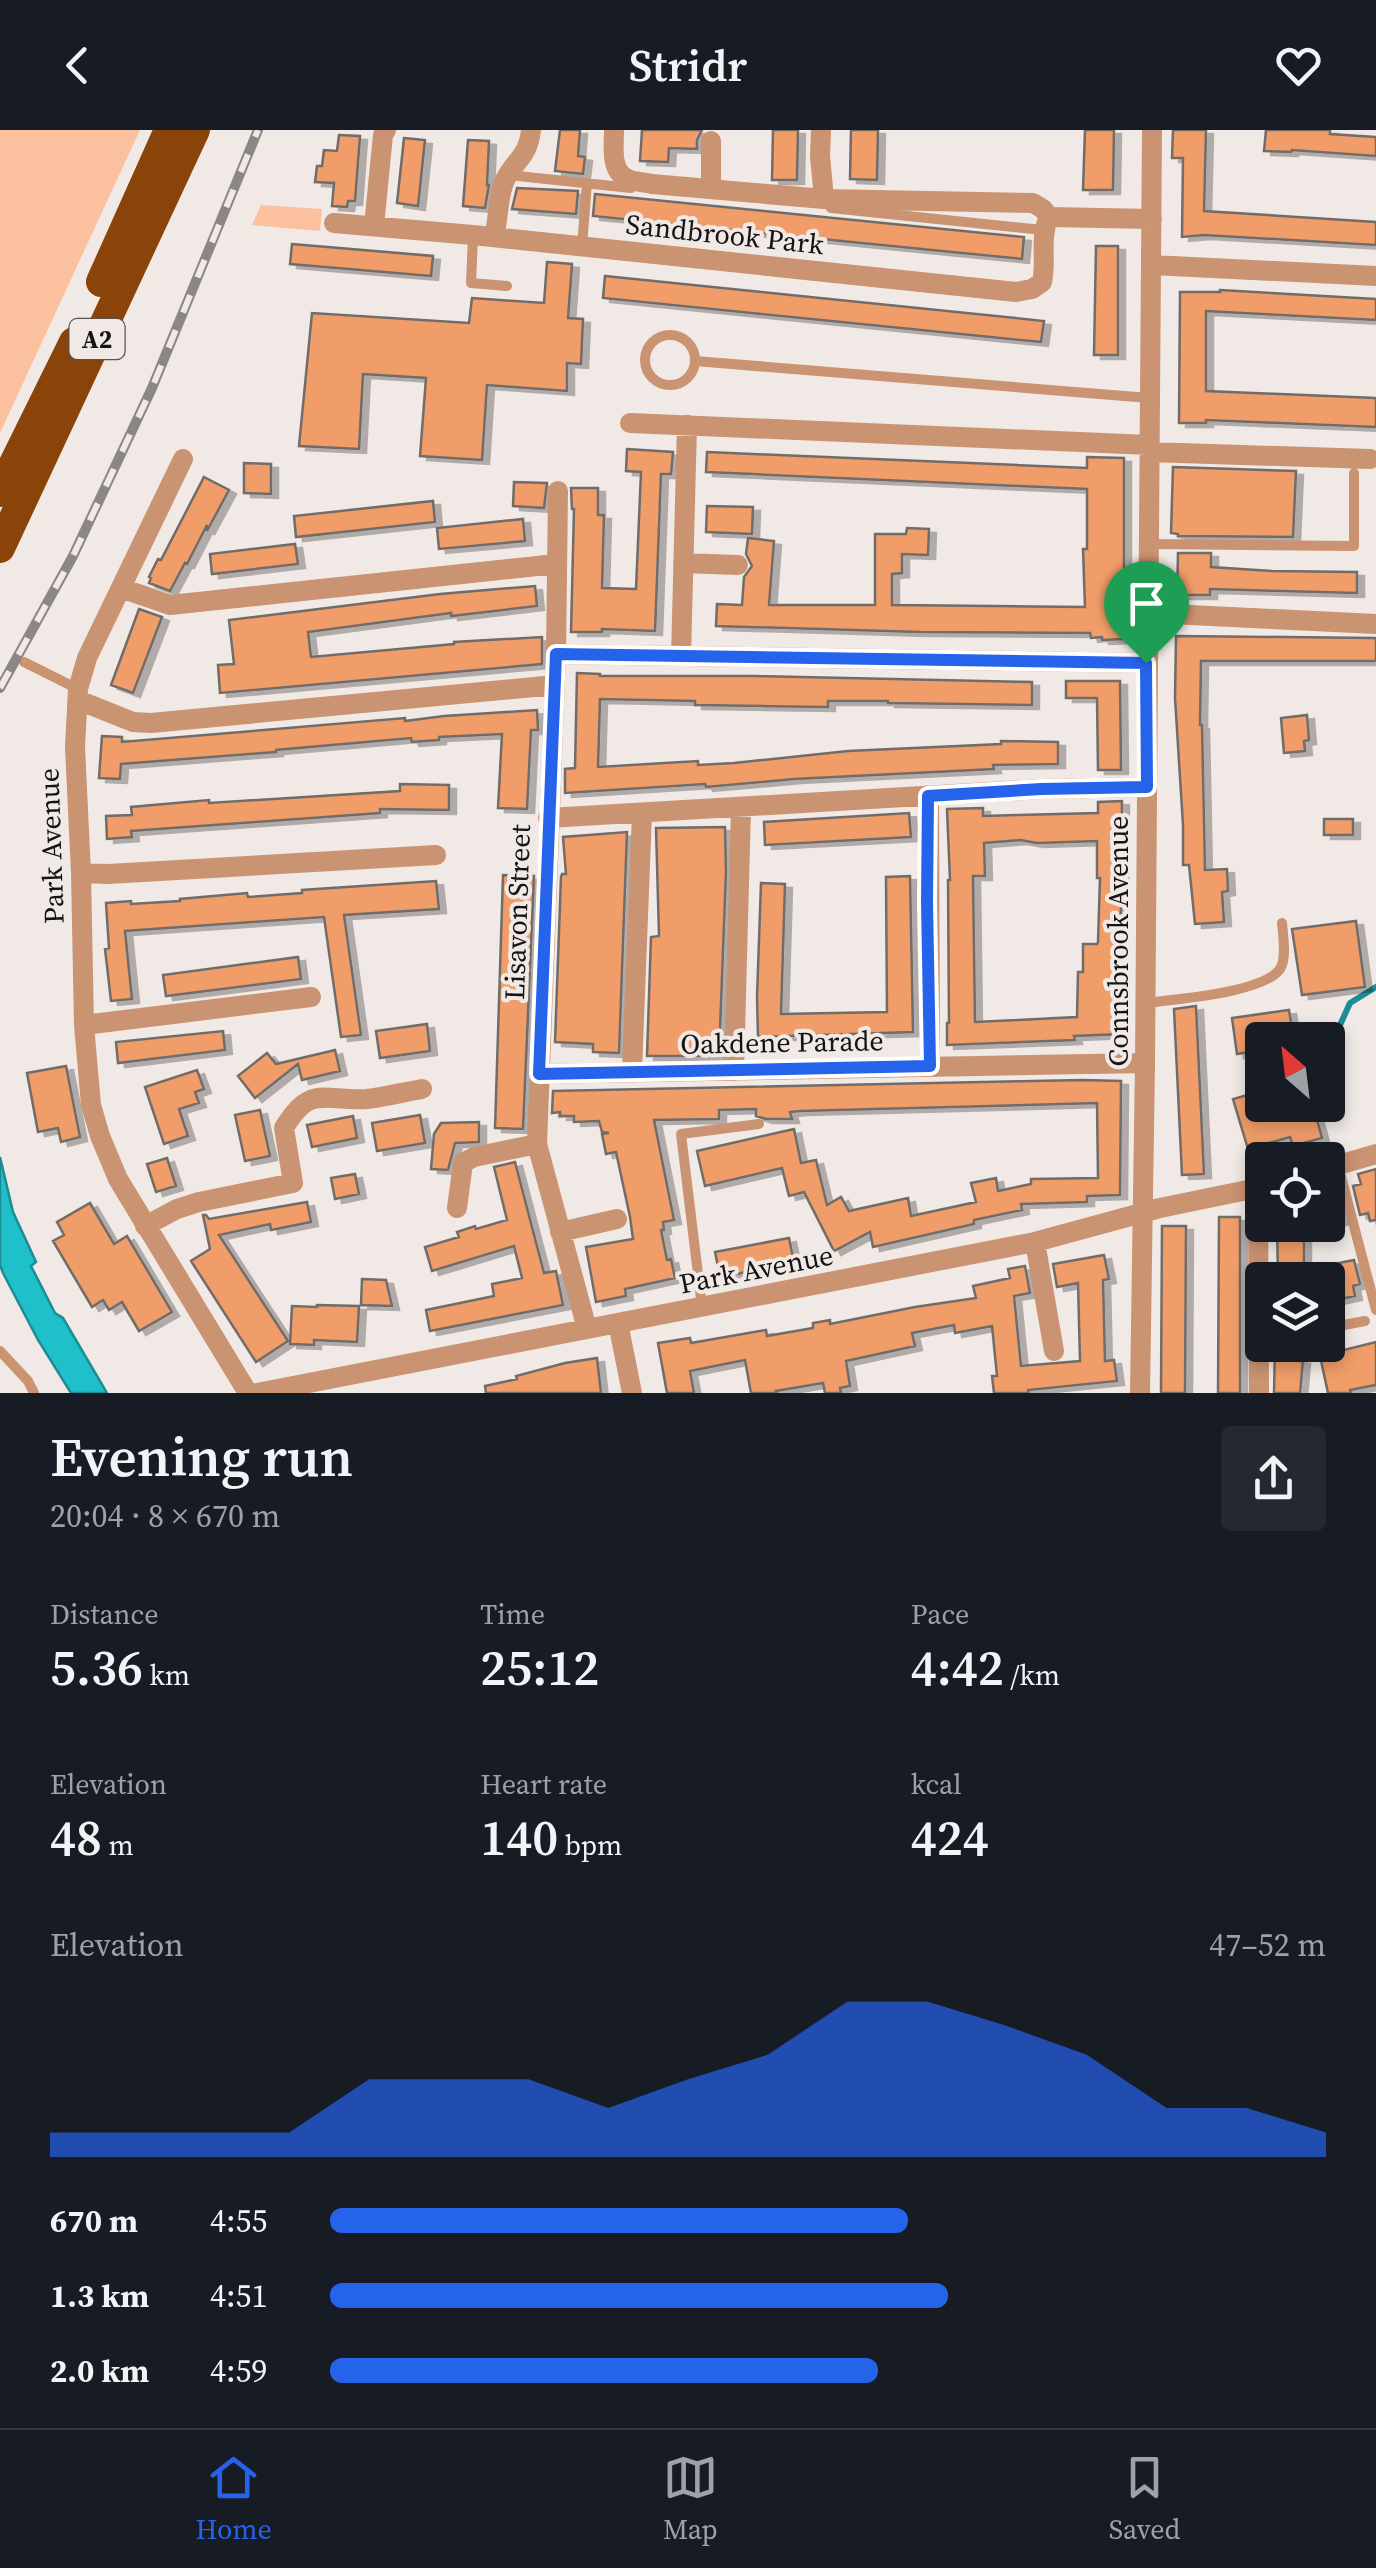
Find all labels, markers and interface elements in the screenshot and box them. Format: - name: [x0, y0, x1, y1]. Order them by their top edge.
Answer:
- text: Stridr: [629, 34, 747, 96]
- icon: back: [50, 38, 105, 93]
- icon: heart: [1271, 38, 1326, 93]
- street label: Sandbrook Park: [624, 205, 827, 263]
- road number: A2: [70, 319, 124, 359]
- pin: [1104, 561, 1189, 664]
- icon: arrive: [1119, 576, 1174, 631]
- street label: Park Avenue: [29, 767, 73, 925]
- street label: Connsbrook Avenue: [1099, 816, 1137, 1066]
- street label: Lisavon Street: [495, 823, 539, 1000]
- street label: Oakdene Parade: [680, 1021, 884, 1063]
- north arrow: [1245, 1022, 1345, 1122]
- map controls: [1245, 1022, 1345, 1362]
- button: locate: [1245, 1142, 1345, 1242]
- street label: Park Avenue: [676, 1235, 836, 1303]
- button: layers: [1245, 1262, 1345, 1362]
- text: Evening run: [50, 1419, 353, 1494]
- button: share: [1221, 1426, 1326, 1531]
- text: 20:04 · 8 × 670 m: [50, 1494, 280, 1538]
- text: Distance: [50, 1595, 159, 1633]
- text: Time: [480, 1595, 545, 1633]
- text: Pace: [911, 1595, 969, 1633]
- text: 5.36: [50, 1633, 143, 1702]
- text: 25:12: [480, 1633, 599, 1702]
- text: 4:42: [911, 1633, 1004, 1702]
- text: km: [143, 1656, 190, 1694]
- text: /km: [1004, 1656, 1060, 1694]
- text: Elevation: [50, 1765, 167, 1803]
- text: Heart rate: [480, 1765, 607, 1803]
- text: kcal: [911, 1765, 962, 1803]
- text: 48: [50, 1803, 102, 1872]
- text: 140: [480, 1803, 558, 1872]
- text: 424: [911, 1803, 989, 1872]
- text: m: [102, 1826, 134, 1864]
- text: bpm: [558, 1826, 622, 1864]
- text: Elevation: [50, 1923, 184, 1967]
- text: 47–52 m: [1209, 1923, 1326, 1967]
- text: 670 m: [50, 2199, 138, 2243]
- text: 4:55: [210, 2199, 268, 2243]
- text: 1.3 km: [50, 2274, 149, 2318]
- text: 4:51: [210, 2274, 268, 2318]
- text: 2.0 km: [50, 2349, 149, 2393]
- text: 4:59: [210, 2349, 268, 2393]
- tab: Home: [195, 2450, 272, 2548]
- tab: Map: [663, 2450, 718, 2548]
- tab: Saved: [1109, 2450, 1181, 2548]

